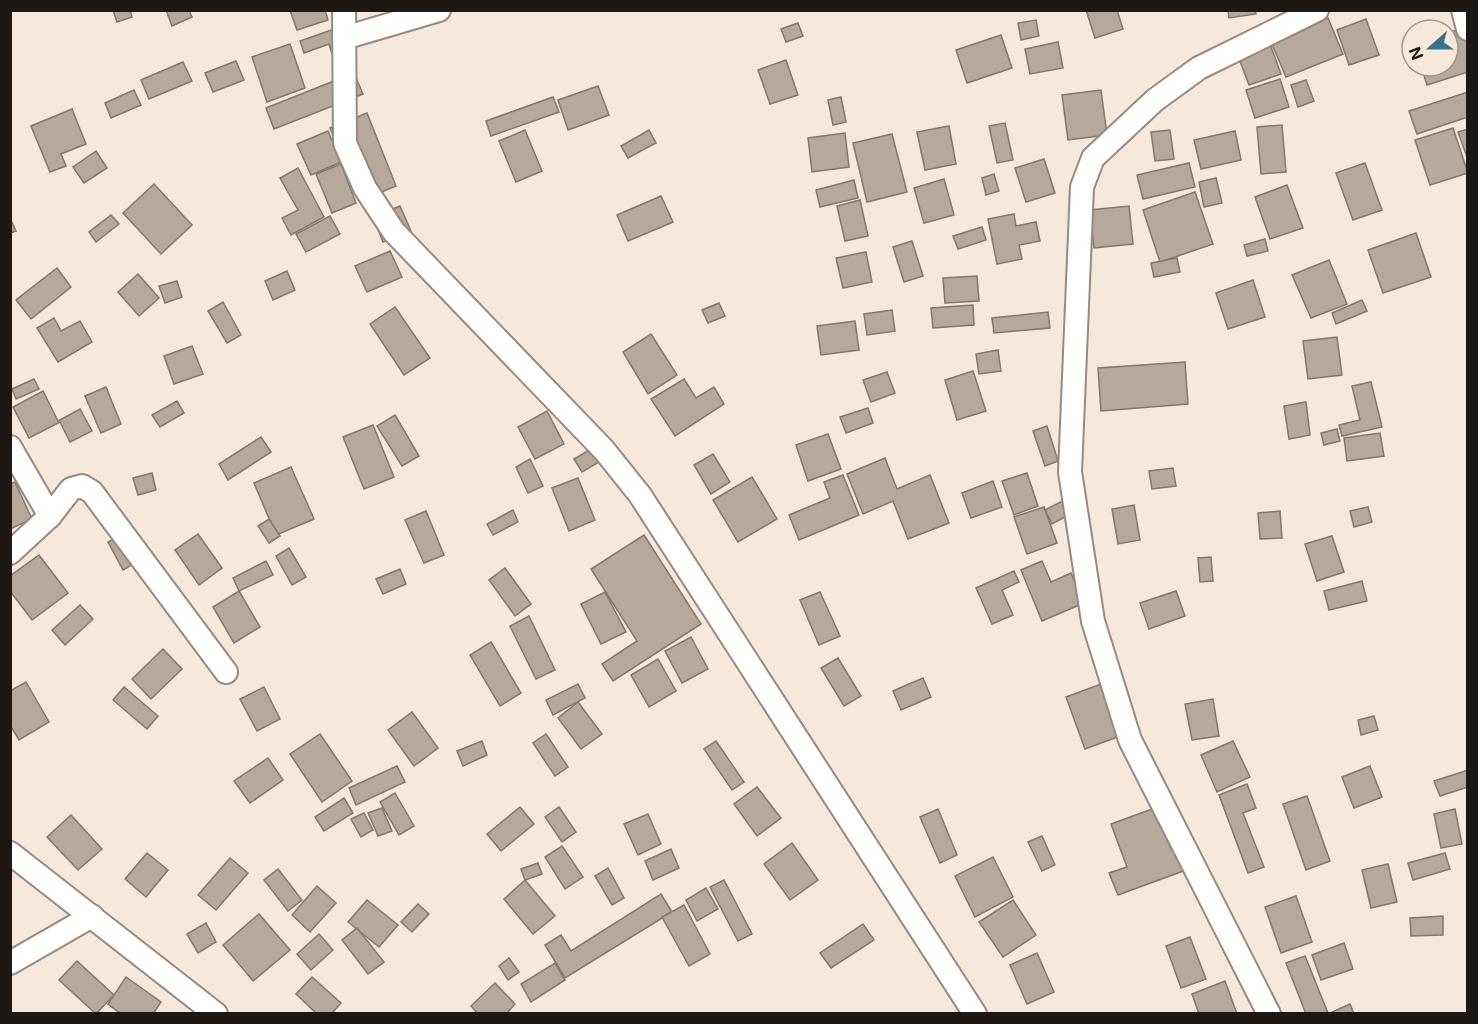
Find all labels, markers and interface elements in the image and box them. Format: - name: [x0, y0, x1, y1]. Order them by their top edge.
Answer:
- north arrow: [1400, 18, 1460, 78]
- text: N: [1404, 44, 1428, 63]

